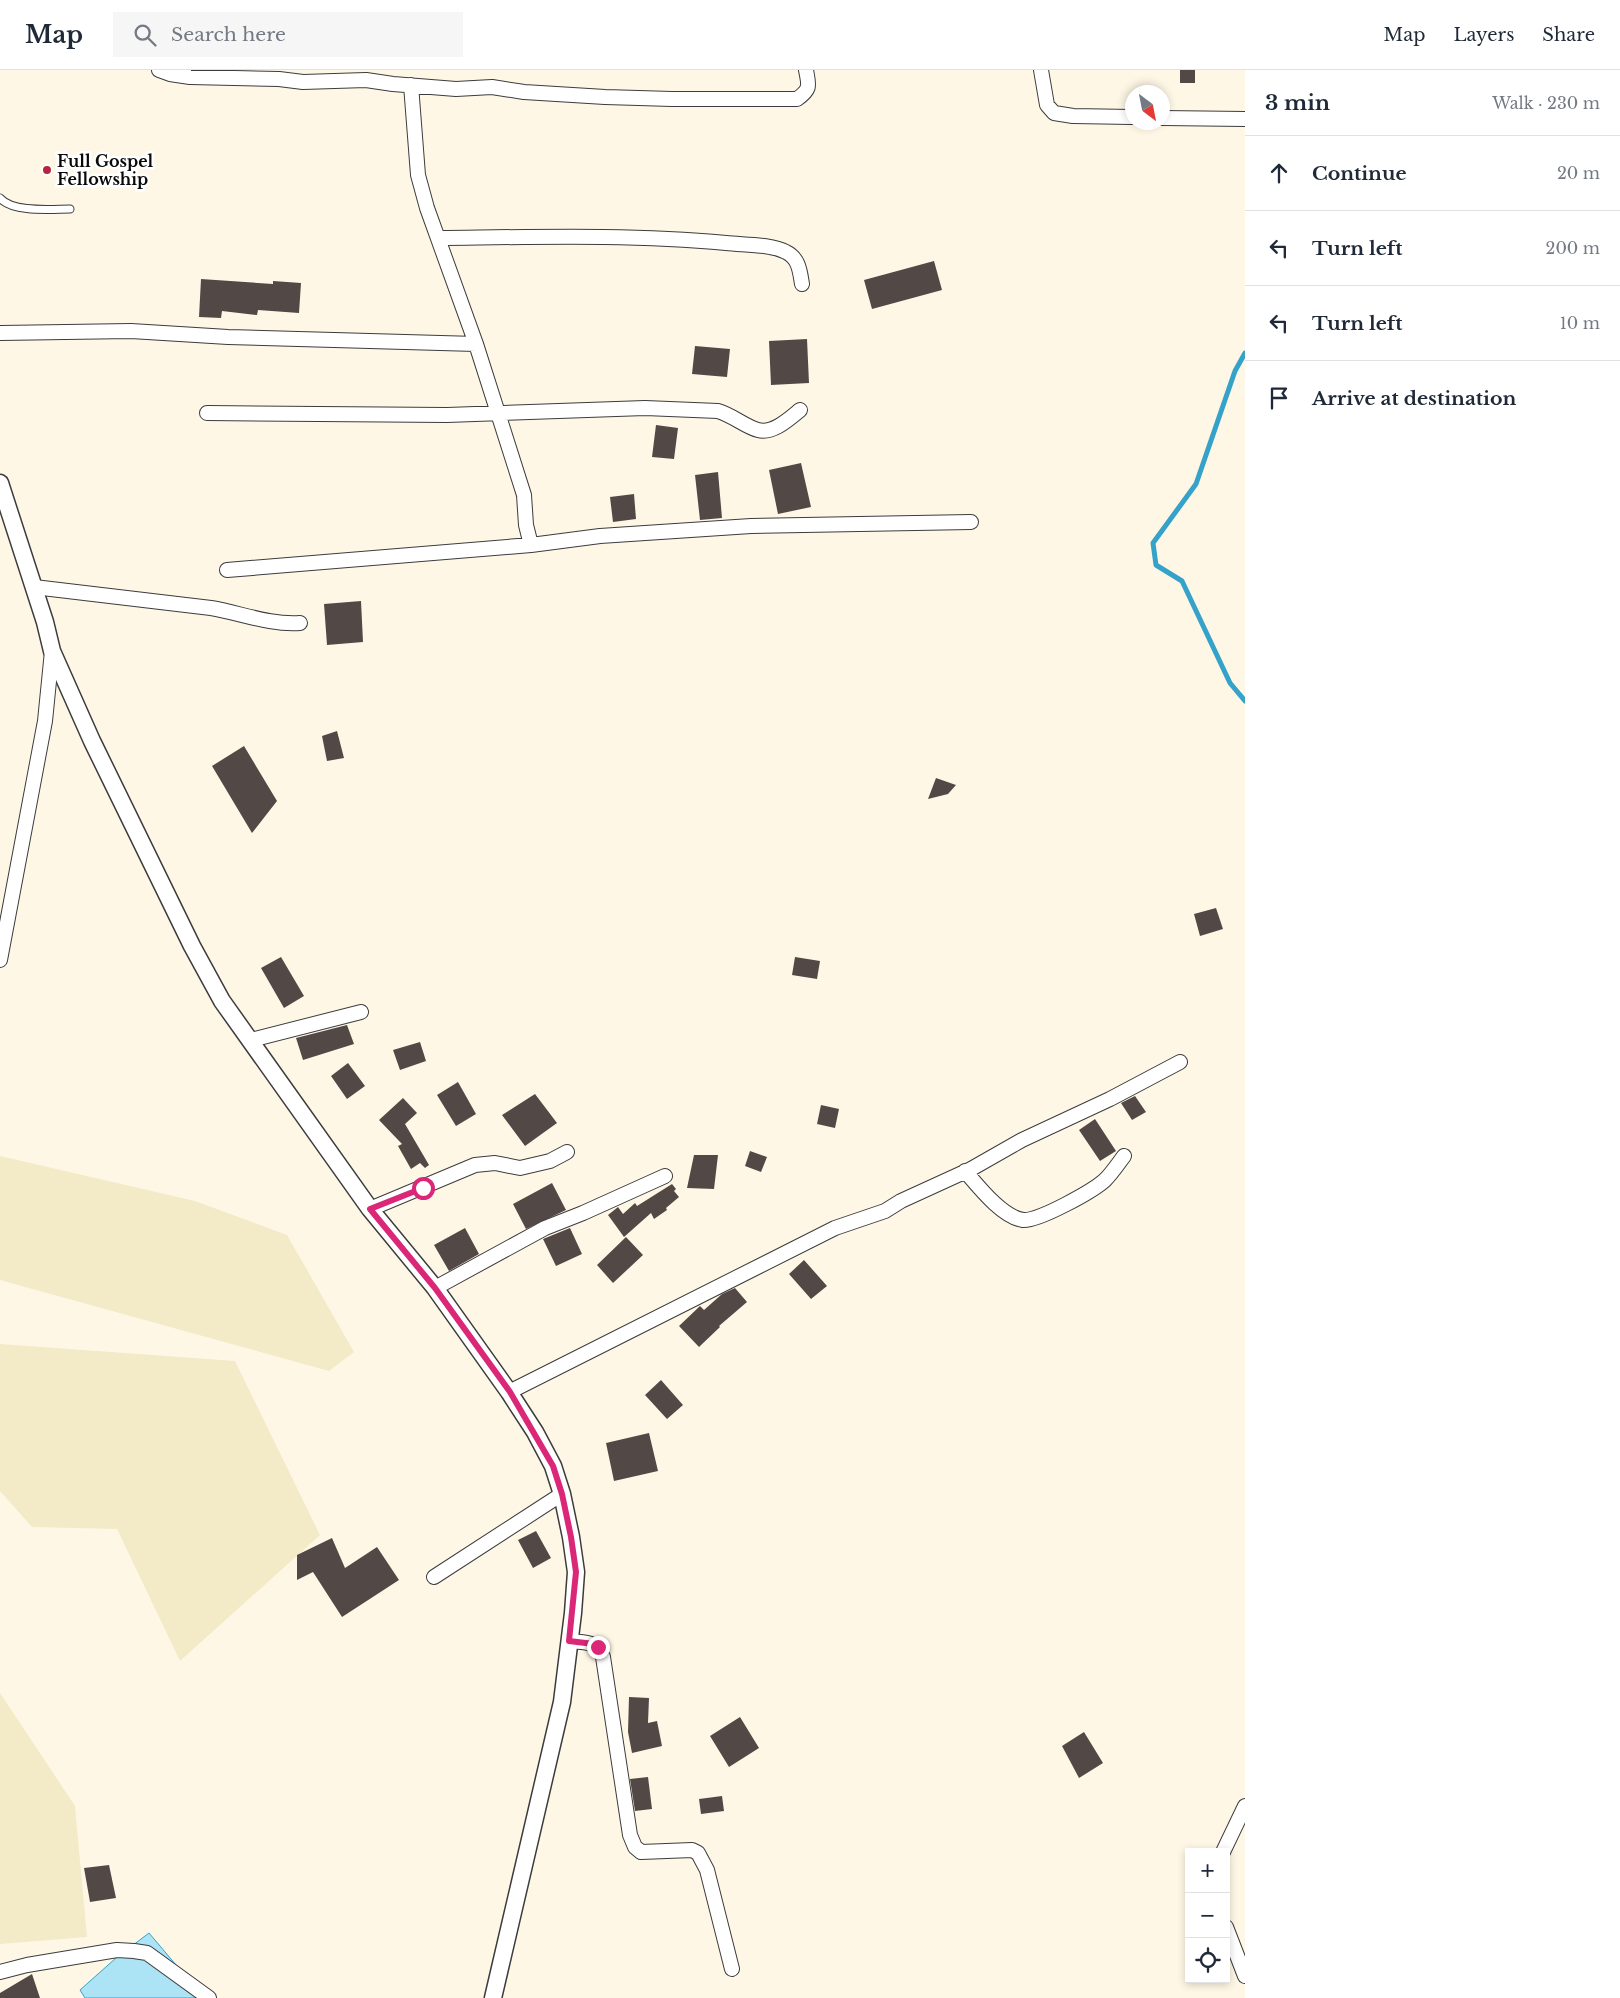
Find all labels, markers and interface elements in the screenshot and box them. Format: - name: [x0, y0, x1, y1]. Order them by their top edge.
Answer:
- search box: [113, 12, 463, 57]
- text: Map: [25, 20, 83, 49]
- icon: search: [131, 21, 159, 49]
- text: Search here: [171, 23, 286, 46]
- text: Map: [1384, 24, 1425, 46]
- text: Layers: [1453, 24, 1514, 46]
- text: Share: [1542, 24, 1595, 46]
- north arrow: [1125, 85, 1170, 130]
- text: 3 min: [1265, 90, 1330, 116]
- text: Walk · 230 m: [1492, 93, 1600, 113]
- place label: Full Gospel Fellowship: [57, 151, 154, 189]
- icon: ahead: [1265, 159, 1293, 187]
- text: Continue: [1312, 162, 1407, 185]
- text: 20 m: [1557, 163, 1600, 183]
- marker: Full Gospel Fellowship: [41, 164, 53, 176]
- icon: left: [1265, 234, 1293, 262]
- text: Turn left: [1312, 237, 1403, 260]
- text: 200 m: [1546, 238, 1600, 258]
- icon: left: [1265, 309, 1293, 337]
- text: Turn left: [1312, 312, 1403, 335]
- text: 10 m: [1560, 313, 1600, 333]
- icon: arrive: [1265, 384, 1293, 412]
- text: Arrive at destination: [1312, 387, 1516, 410]
- route start: [412, 1177, 435, 1200]
- route end: [587, 1636, 610, 1659]
- map controls: [1185, 1848, 1230, 1983]
- button: +: [1185, 1848, 1230, 1893]
- button: −: [1185, 1893, 1230, 1938]
- button: locate: [1185, 1938, 1230, 1983]

